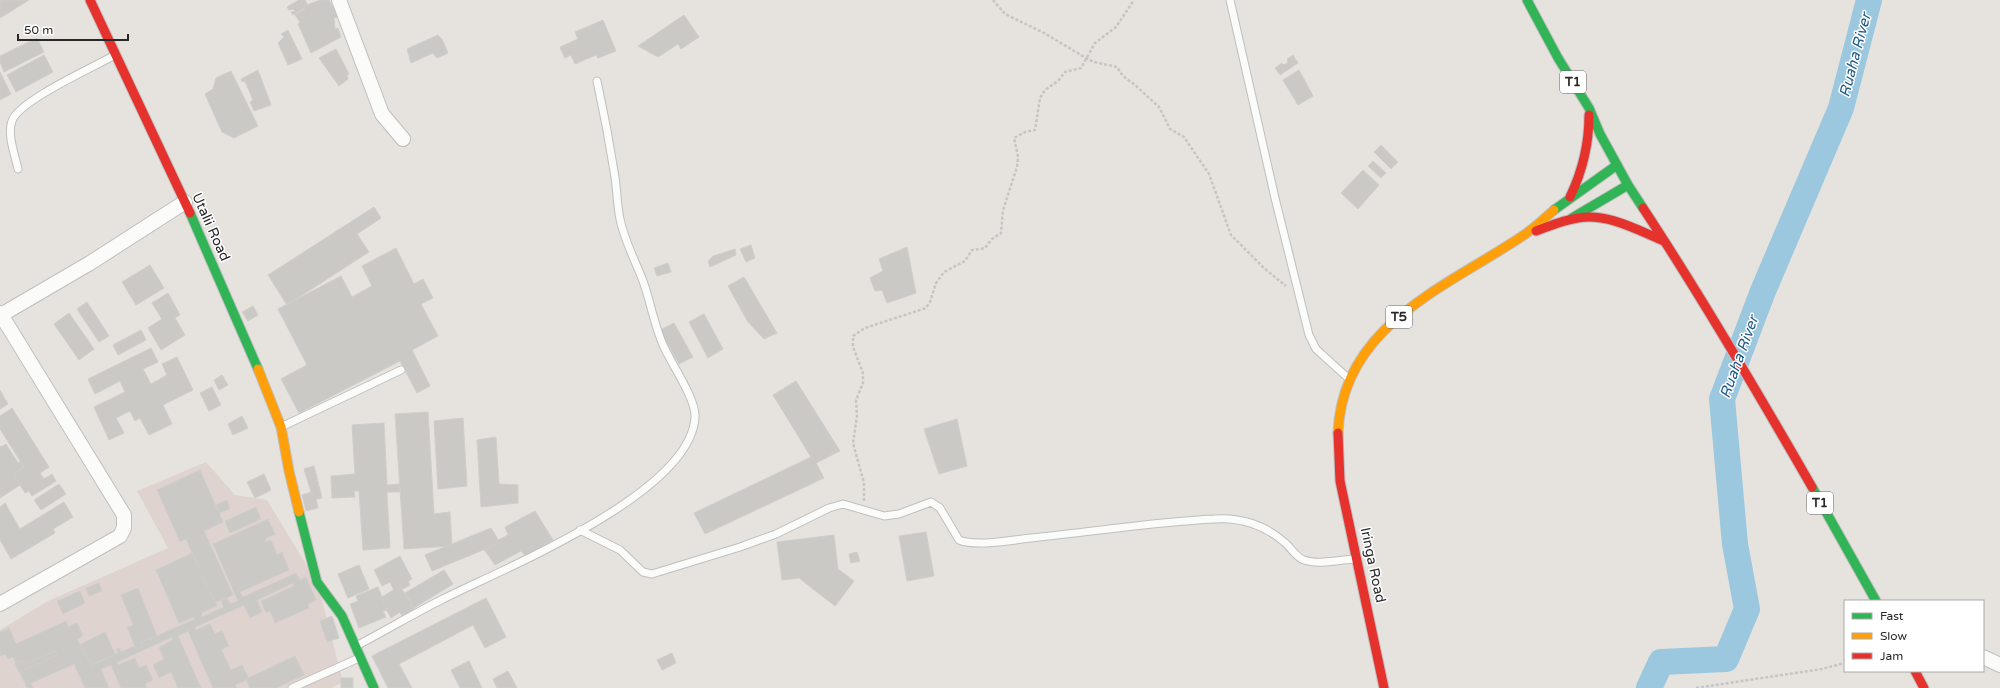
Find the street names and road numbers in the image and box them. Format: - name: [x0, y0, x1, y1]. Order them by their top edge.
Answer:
- road number: T1: [1560, 71, 1586, 93]
- street label: Utalii Road: [188, 190, 234, 264]
- road number: T5: [1386, 306, 1412, 328]
- road number: T1: [1807, 492, 1833, 514]
- street label: Iringa Road: [1357, 526, 1389, 604]

